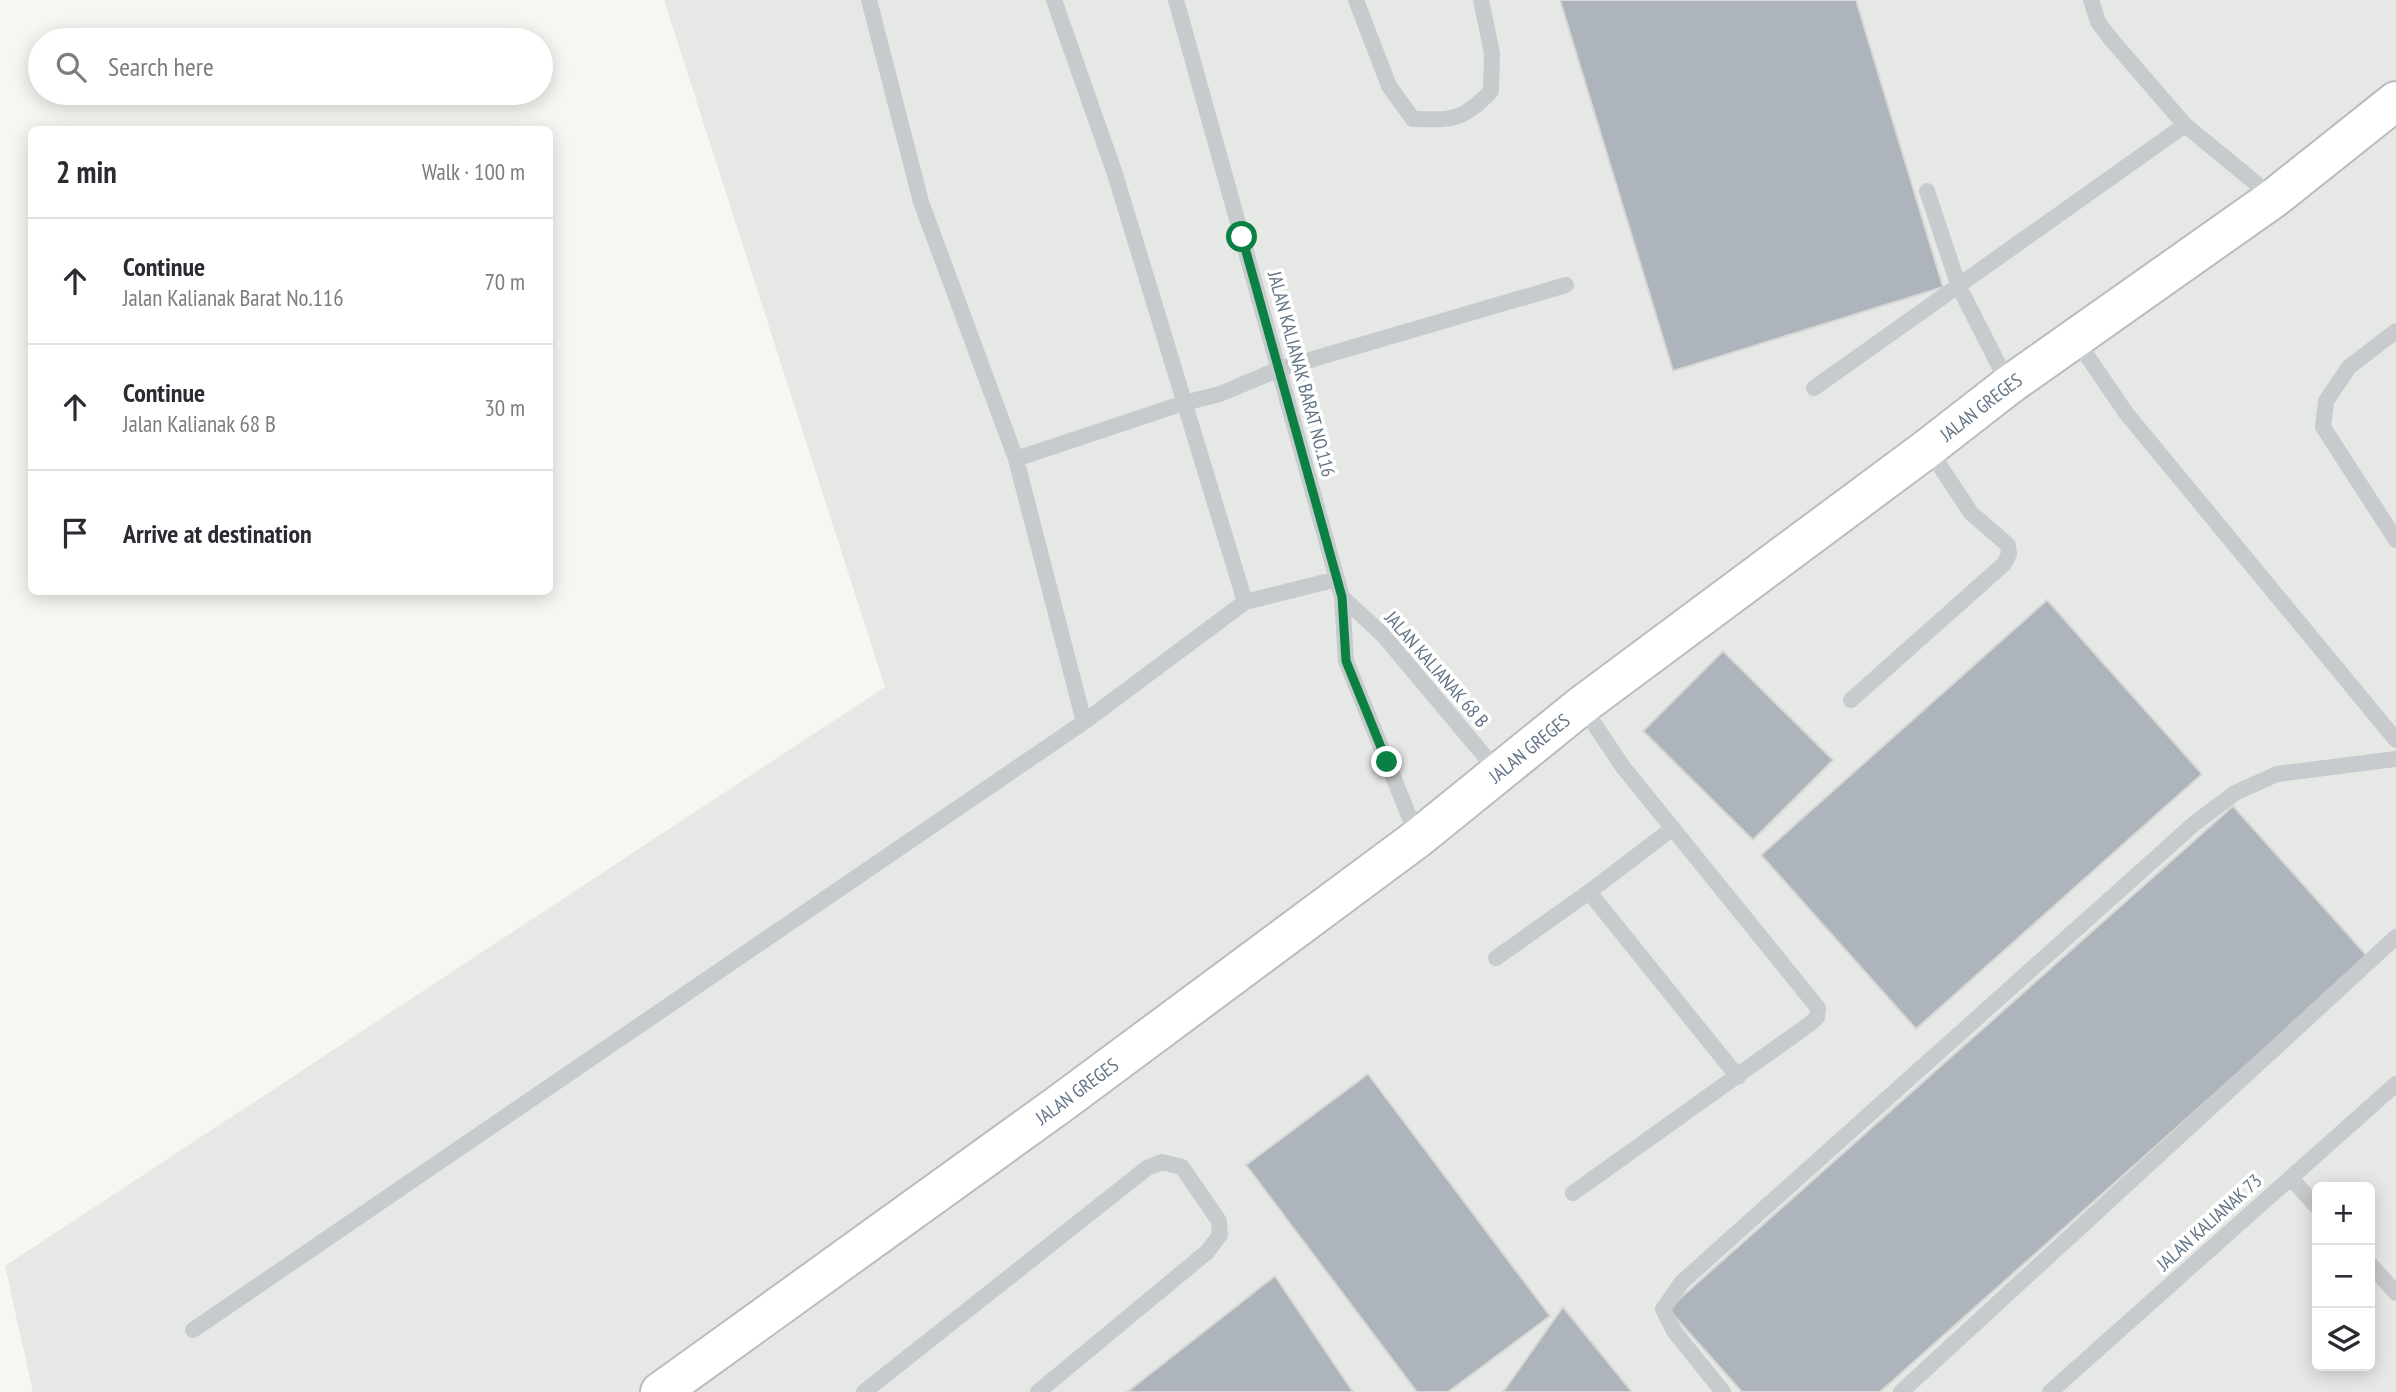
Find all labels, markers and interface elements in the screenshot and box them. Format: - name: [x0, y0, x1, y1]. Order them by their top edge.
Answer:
- search box: [28, 28, 553, 105]
- icon: search: [52, 48, 90, 86]
- text: Search here: [108, 50, 214, 83]
- text: 2 min: [56, 152, 117, 191]
- text: Walk · 100 m: [422, 157, 525, 186]
- route start: [1226, 221, 1257, 252]
- text: Continue: [123, 250, 205, 283]
- icon: ahead: [56, 262, 94, 300]
- text: 70 m: [484, 267, 525, 296]
- street label: JALAN KALIANAK BARAT NO.116: [1263, 268, 1341, 479]
- text: Jalan Kalianak Barat No.116: [123, 283, 344, 312]
- street label: JALAN GREGES: [1934, 368, 2026, 447]
- text: Continue: [123, 376, 205, 409]
- icon: ahead: [56, 388, 94, 426]
- text: 30 m: [484, 393, 525, 422]
- text: Jalan Kalianak 68 B: [123, 409, 276, 438]
- icon: arrive: [56, 514, 94, 552]
- text: Arrive at destination: [123, 517, 312, 550]
- street label: JALAN KALIANAK 68 B: [1379, 605, 1494, 732]
- street label: JALAN GREGES: [1483, 708, 1575, 788]
- route end: [1371, 746, 1402, 777]
- street label: JALAN GREGES: [1030, 1053, 1123, 1130]
- street label: JALAN KALIANAK 73: [2151, 1169, 2267, 1276]
- map controls: [2312, 1182, 2375, 1371]
- button: +: [2312, 1182, 2375, 1245]
- button: −: [2312, 1245, 2375, 1308]
- button: layers: [2312, 1308, 2375, 1371]

